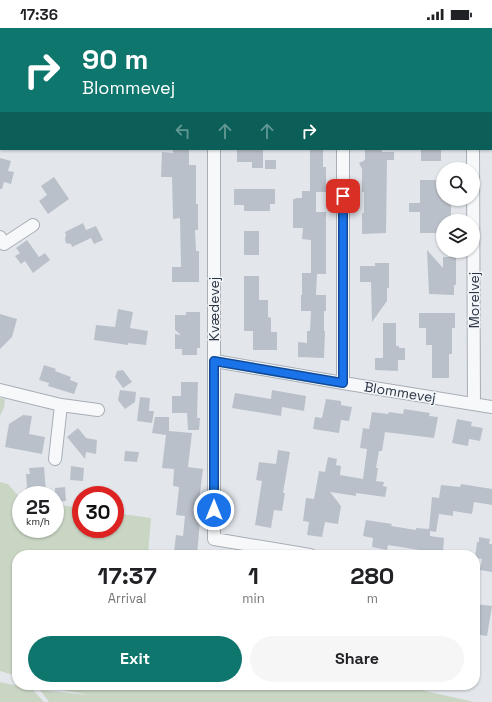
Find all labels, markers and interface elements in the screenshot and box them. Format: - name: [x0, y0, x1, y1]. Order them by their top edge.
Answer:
- text: 17:36: [20, 5, 58, 24]
- text: 90 m: [82, 41, 148, 77]
- icon: right: [16, 44, 68, 96]
- text: Blommevej: [82, 76, 175, 99]
- icon: left: [172, 120, 194, 142]
- icon: ahead: [214, 120, 236, 142]
- icon: ahead: [256, 120, 278, 142]
- icon: right: [298, 120, 320, 142]
- map controls: [436, 162, 480, 258]
- button: search: [436, 162, 480, 206]
- pin: [326, 179, 360, 213]
- icon: arrive: [332, 185, 354, 207]
- button: layers: [436, 214, 480, 258]
- street label: Morelvej: [465, 272, 483, 328]
- street label: Kvædevej: [205, 277, 223, 341]
- street label: Blommevej: [363, 377, 437, 407]
- speed limit sign: 30: [72, 486, 124, 538]
- position arrow: [193, 489, 235, 531]
- text: 25: [26, 494, 50, 520]
- text: km/h: [26, 515, 50, 528]
- text: 17:37: [98, 560, 157, 591]
- text: 1: [248, 560, 259, 591]
- text: 280: [350, 560, 394, 591]
- text: Arrival: [108, 590, 146, 607]
- text: min: [242, 590, 265, 607]
- text: m: [367, 590, 378, 607]
- button: Exit: [28, 636, 242, 682]
- button: Share: [250, 636, 464, 682]

